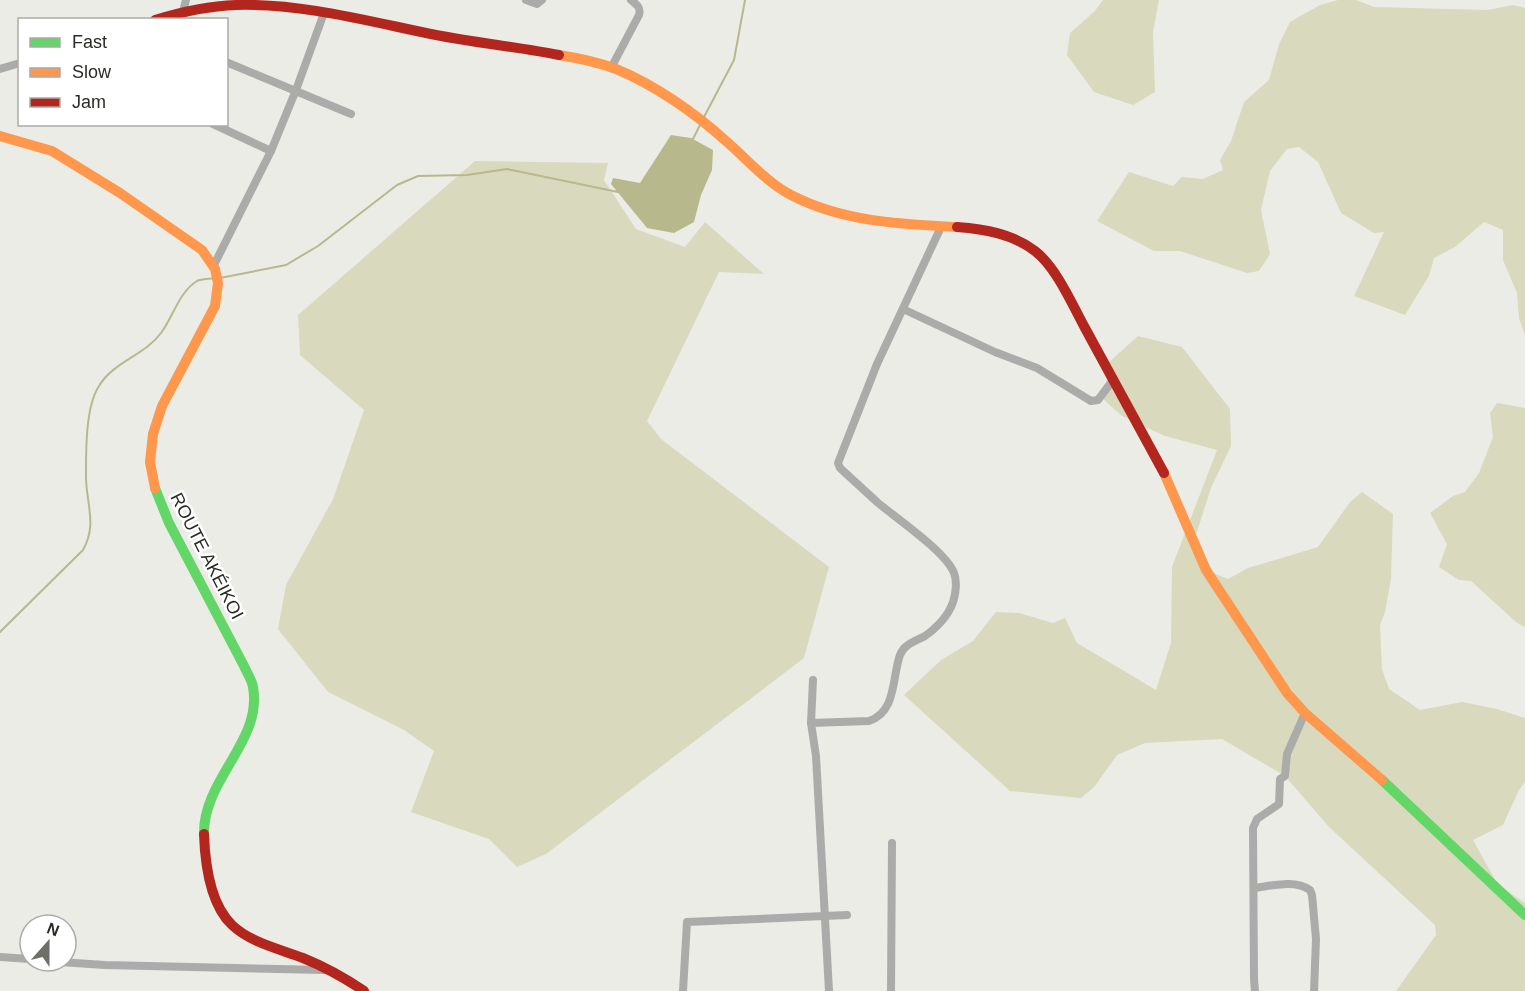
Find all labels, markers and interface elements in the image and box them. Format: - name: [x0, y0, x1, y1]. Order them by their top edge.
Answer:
- legend: [18, 18, 228, 126]
- text: Fast: [72, 32, 107, 52]
- text: Slow: [72, 62, 112, 82]
- text: Jam: [72, 92, 106, 112]
- street label: ROUTE AKÉIKOI: [167, 490, 247, 622]
- north arrow: [18, 913, 78, 973]
- text: N: [45, 919, 62, 939]

